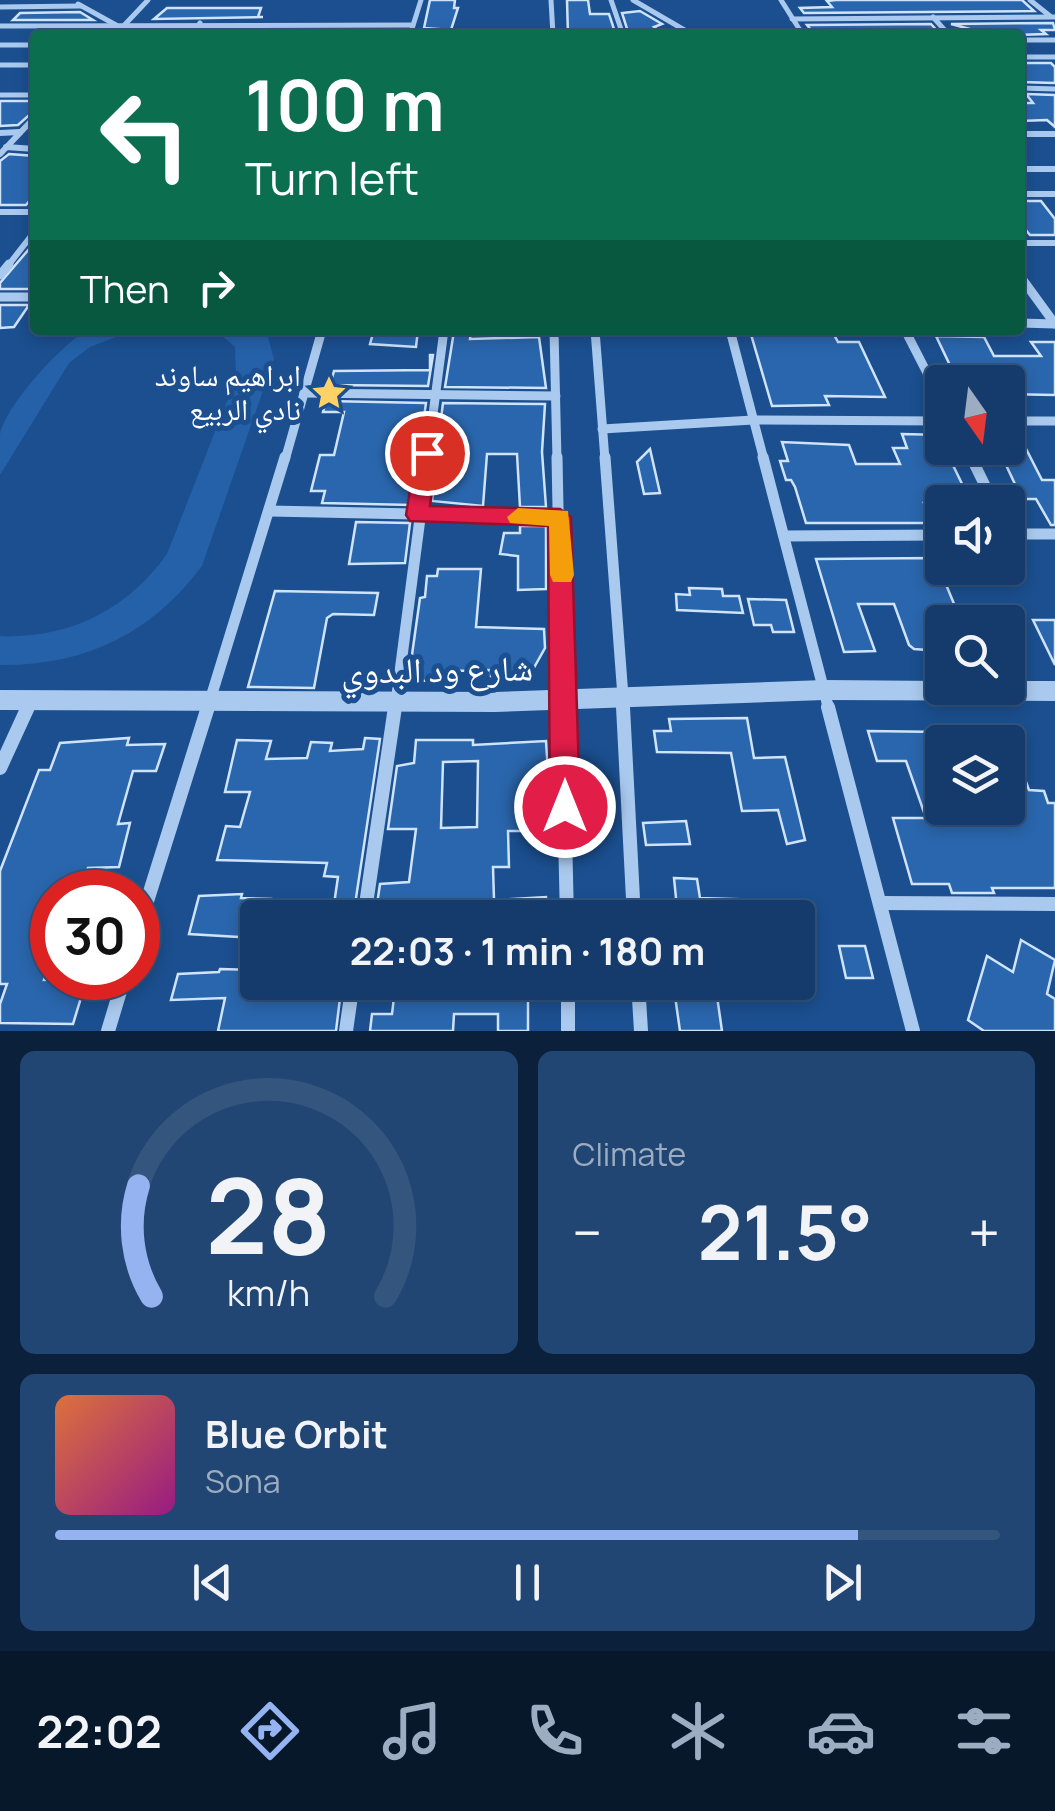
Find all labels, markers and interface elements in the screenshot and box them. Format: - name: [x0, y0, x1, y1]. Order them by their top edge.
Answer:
- text: 100 m: [245, 56, 445, 152]
- icon: left: [80, 70, 210, 200]
- text: Turn left: [245, 147, 419, 209]
- icon: right: [189, 260, 244, 315]
- text: Then: [80, 262, 169, 314]
- place label: ابراهيم ساوند نادي الربيع: [155, 354, 301, 434]
- north arrow: [925, 365, 1025, 465]
- map controls: [925, 365, 1025, 825]
- place icon: ابراهيم ساوند نادي الربيع: [310, 374, 348, 412]
- pin: [385, 411, 470, 496]
- icon: arrive: [400, 426, 455, 481]
- button: sound: [925, 485, 1025, 585]
- button: search: [925, 605, 1025, 705]
- street label: شارع ود البدوي: [341, 643, 533, 700]
- button: layers: [925, 725, 1025, 825]
- position arrow: [513, 755, 617, 859]
- speed limit sign: 30: [30, 870, 160, 1000]
- text: 22:03 · 1 min · 180 m: [350, 924, 705, 976]
- text: Climate: [573, 1132, 686, 1176]
- text: 28: [206, 1143, 332, 1285]
- text: 21.5°: [698, 1180, 873, 1283]
- text: −: [573, 1194, 602, 1270]
- text: +: [968, 1194, 1000, 1270]
- text: km/h: [227, 1268, 310, 1317]
- text: Blue Orbit: [205, 1407, 388, 1459]
- text: Sona: [205, 1459, 280, 1503]
- icon: previous: [185, 1555, 240, 1610]
- icon: pause: [500, 1555, 555, 1610]
- icon: next: [815, 1555, 870, 1610]
- icon: directions: [235, 1696, 305, 1766]
- icon: music: [377, 1696, 447, 1766]
- icon: phone: [520, 1696, 590, 1766]
- icon: climate: [663, 1696, 733, 1766]
- icon: car: [806, 1696, 876, 1766]
- icon: filters: [949, 1696, 1019, 1766]
- text: 22:02: [36, 1700, 162, 1762]

